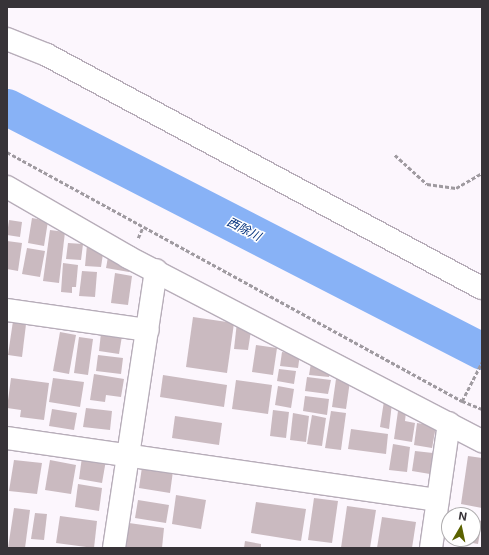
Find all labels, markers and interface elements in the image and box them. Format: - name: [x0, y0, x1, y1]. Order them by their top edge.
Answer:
- water label: 西除川: [225, 214, 263, 244]
- north arrow: [441, 507, 481, 547]
- text: N: [457, 509, 468, 524]

